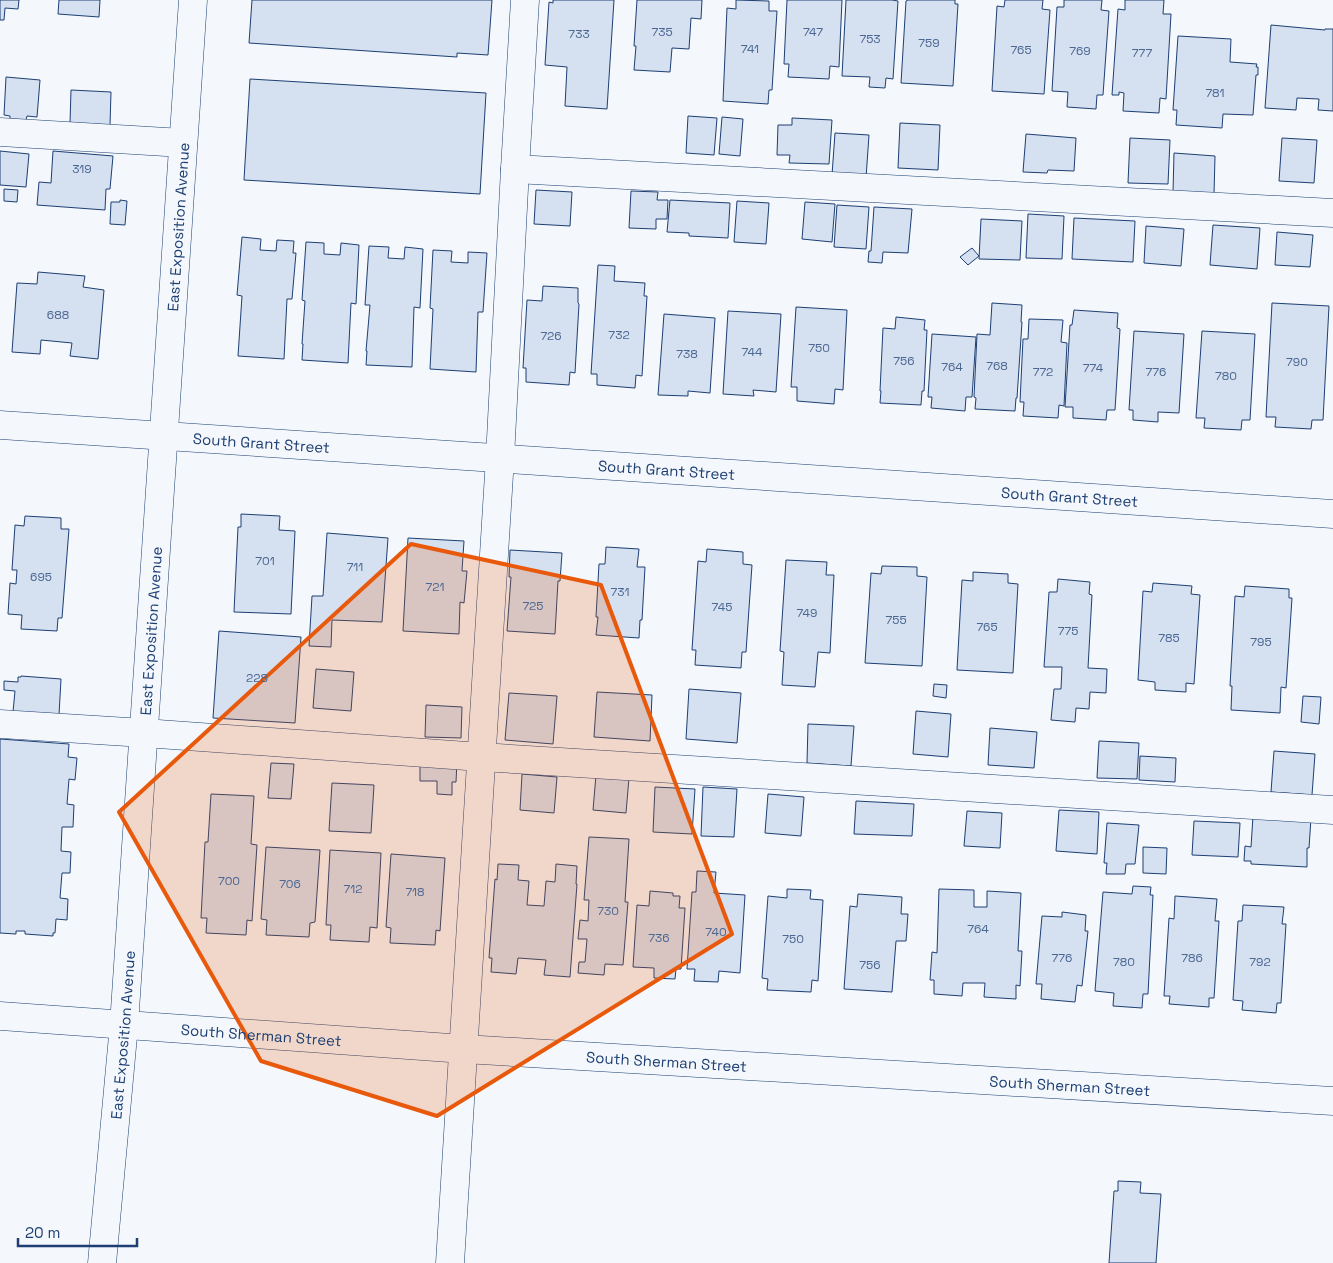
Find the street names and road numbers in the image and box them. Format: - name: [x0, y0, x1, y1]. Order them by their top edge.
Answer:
- street label: East Exposition Avenue: [163, 142, 193, 312]
- street label: South Grant Street: [192, 428, 331, 457]
- street label: South Grant Street: [597, 455, 736, 484]
- street label: South Grant Street: [1001, 482, 1139, 510]
- street label: East Exposition Avenue: [135, 546, 166, 716]
- street label: East Exposition Avenue: [106, 950, 138, 1120]
- street label: South Sherman Street: [180, 1019, 342, 1050]
- street label: South Sherman Street: [585, 1047, 748, 1075]
- street label: South Sherman Street: [989, 1071, 1151, 1100]

